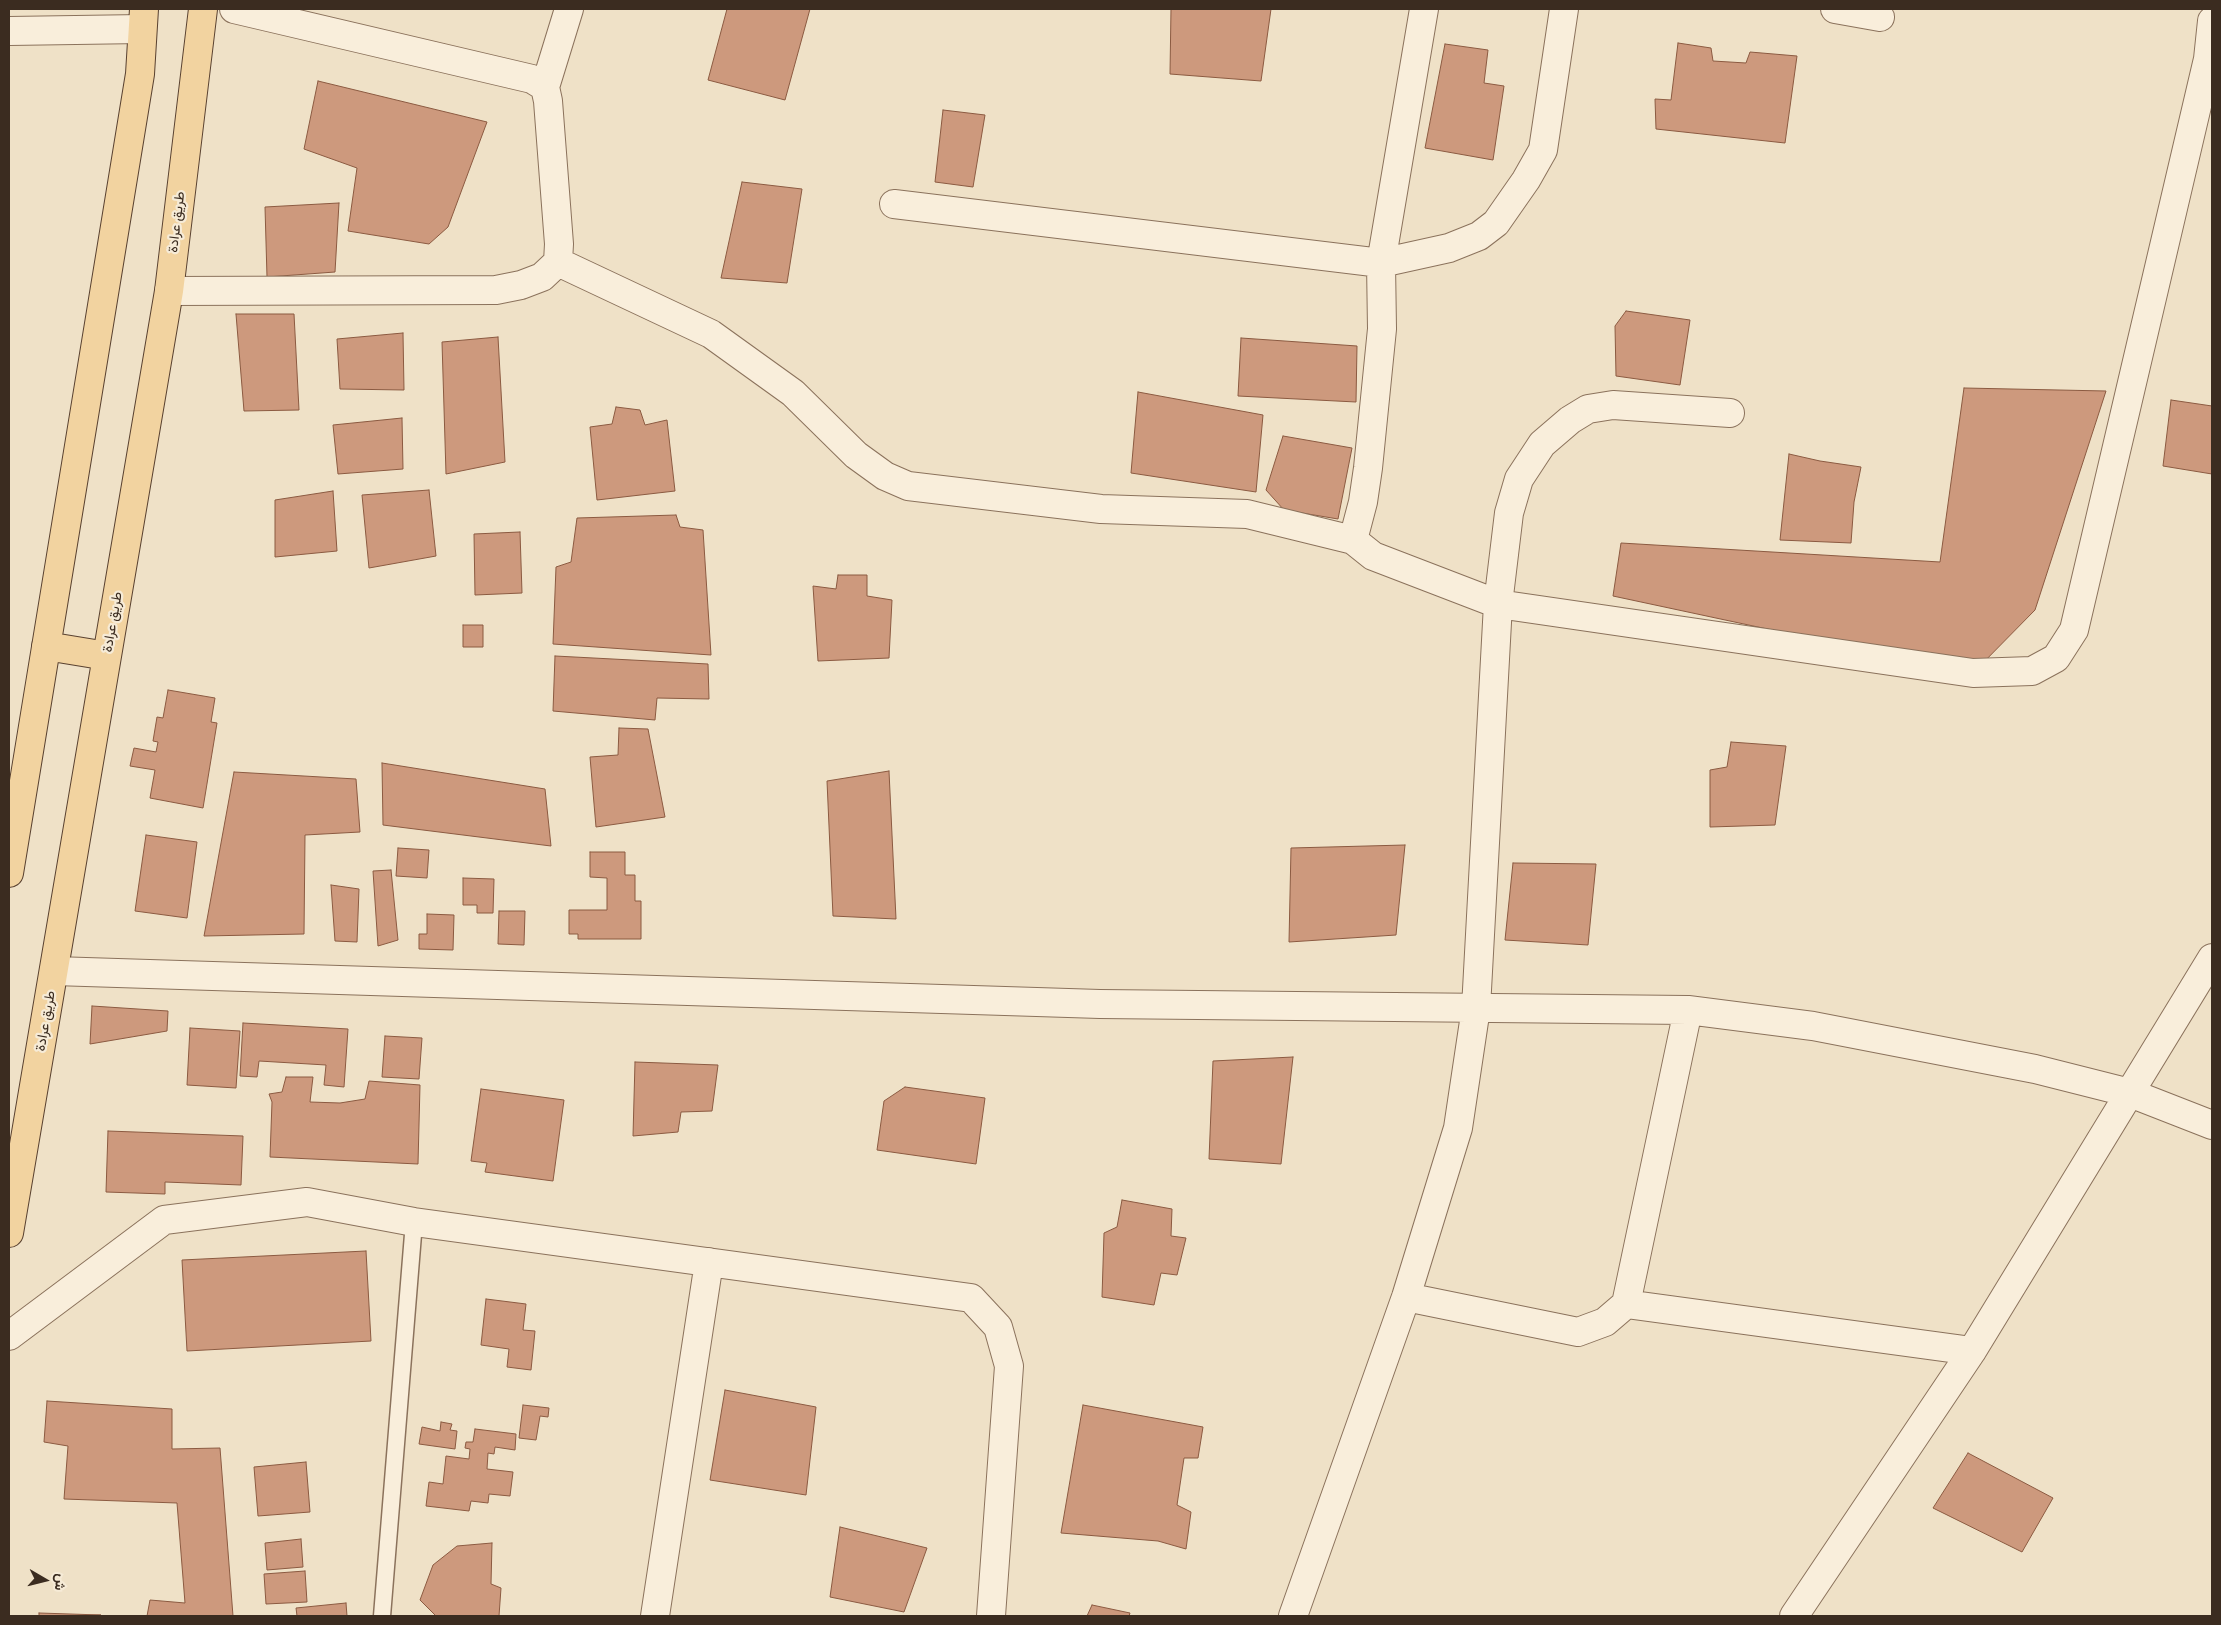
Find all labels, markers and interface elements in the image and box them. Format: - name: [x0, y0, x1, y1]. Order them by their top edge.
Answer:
- street label: طريق عرادة: [165, 191, 189, 253]
- street label: طريق عرادة: [99, 590, 127, 654]
- street label: طريق عرادة: [32, 989, 60, 1053]
- north arrow: [20, 1555, 70, 1605]
- text: ش: [52, 1573, 69, 1592]

